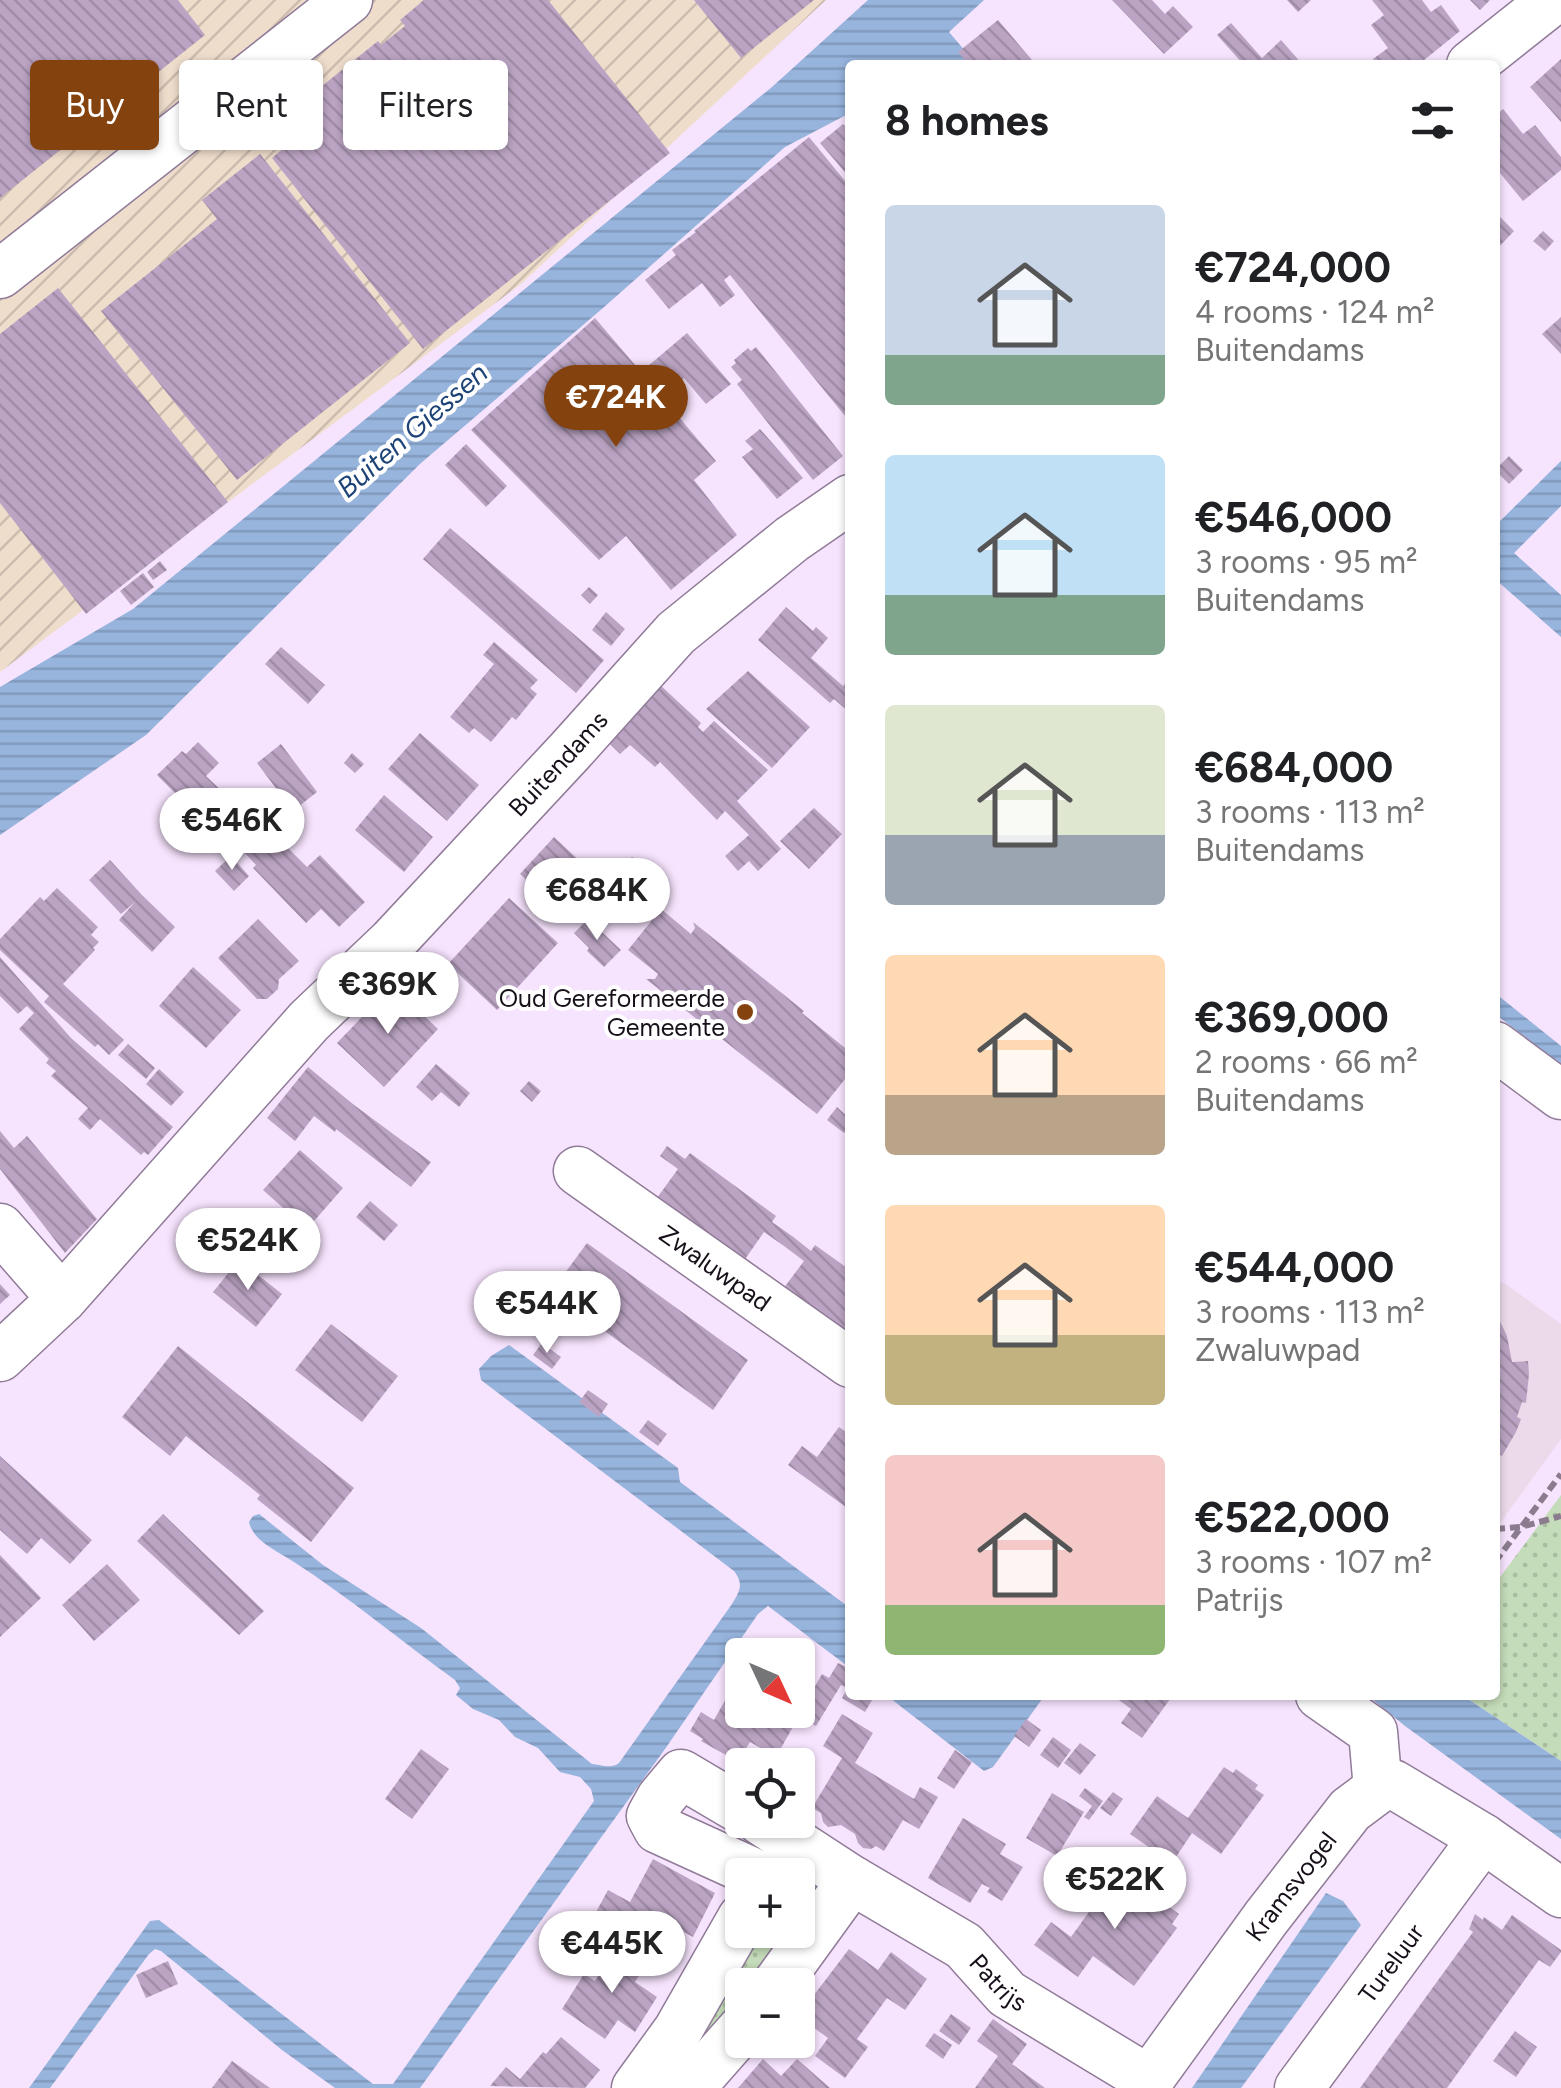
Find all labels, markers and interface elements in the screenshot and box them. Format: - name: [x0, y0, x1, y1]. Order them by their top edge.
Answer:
- chip: Buy: [30, 60, 159, 150]
- chip: Rent: [179, 60, 323, 150]
- chip: Filters: [343, 60, 508, 150]
- icon: filters: [1405, 93, 1460, 148]
- text: 8 homes: [885, 95, 1049, 146]
- text: €724,000: [1195, 242, 1391, 293]
- icon: home: [965, 245, 1085, 365]
- text: 4 rooms · 124 m²: [1195, 293, 1434, 331]
- text: Buitendams: [1195, 331, 1364, 369]
- water label: Buiten Giessen: [330, 355, 494, 505]
- pin: €724K: [546, 365, 686, 450]
- text: €724K: [566, 378, 666, 416]
- text: €546,000: [1195, 492, 1392, 543]
- icon: home: [965, 495, 1085, 615]
- text: 3 rooms · 95 m²: [1195, 543, 1418, 581]
- text: Buitendams: [1195, 581, 1364, 619]
- street label: Buitendams: [502, 705, 614, 822]
- text: €684,000: [1195, 742, 1393, 793]
- icon: home: [965, 745, 1085, 865]
- pin: €546K: [162, 788, 302, 873]
- text: 3 rooms · 113 m²: [1195, 793, 1425, 831]
- text: €546K: [182, 801, 282, 839]
- text: Buitendams: [1195, 831, 1364, 869]
- pin: €684K: [527, 858, 667, 943]
- text: €684K: [546, 871, 648, 909]
- pin: €369K: [318, 952, 458, 1037]
- text: €369K: [339, 965, 437, 1003]
- place label: Oud Gereformeerde Gemeente: [499, 983, 725, 1042]
- text: €369,000: [1195, 992, 1389, 1043]
- icon: home: [965, 995, 1085, 1115]
- marker: Oud Gereformeerde Gemeente: [734, 1001, 756, 1023]
- text: 2 rooms · 66 m²: [1195, 1043, 1418, 1081]
- text: Buitendams: [1195, 1081, 1364, 1119]
- pin: €524K: [178, 1208, 318, 1293]
- street label: Zwaluwpad: [654, 1218, 777, 1317]
- text: €524K: [198, 1221, 298, 1259]
- text: €544,000: [1195, 1242, 1394, 1293]
- icon: home: [965, 1245, 1085, 1365]
- pin: €544K: [477, 1271, 617, 1356]
- text: €544K: [496, 1284, 598, 1322]
- text: 3 rooms · 113 m²: [1195, 1293, 1425, 1331]
- text: Zwaluwpad: [1195, 1331, 1361, 1369]
- text: €522,000: [1195, 1492, 1390, 1543]
- icon: home: [965, 1495, 1085, 1615]
- text: 3 rooms · 107 m²: [1195, 1543, 1432, 1581]
- text: Patrijs: [1195, 1581, 1283, 1619]
- north arrow: [725, 1638, 815, 1728]
- map controls: [725, 1638, 815, 2058]
- button: locate: [725, 1748, 815, 1838]
- street label: Kramsvogel: [1239, 1826, 1343, 1947]
- pin: €522K: [1045, 1847, 1185, 1932]
- button: +: [725, 1858, 815, 1948]
- text: €522K: [1065, 1860, 1165, 1898]
- pin: €445K: [542, 1911, 682, 1996]
- street label: Tureluur: [1352, 1917, 1430, 2009]
- text: €445K: [561, 1924, 663, 1962]
- street label: Patrijs: [963, 1948, 1032, 2017]
- button: −: [725, 1968, 815, 2058]

